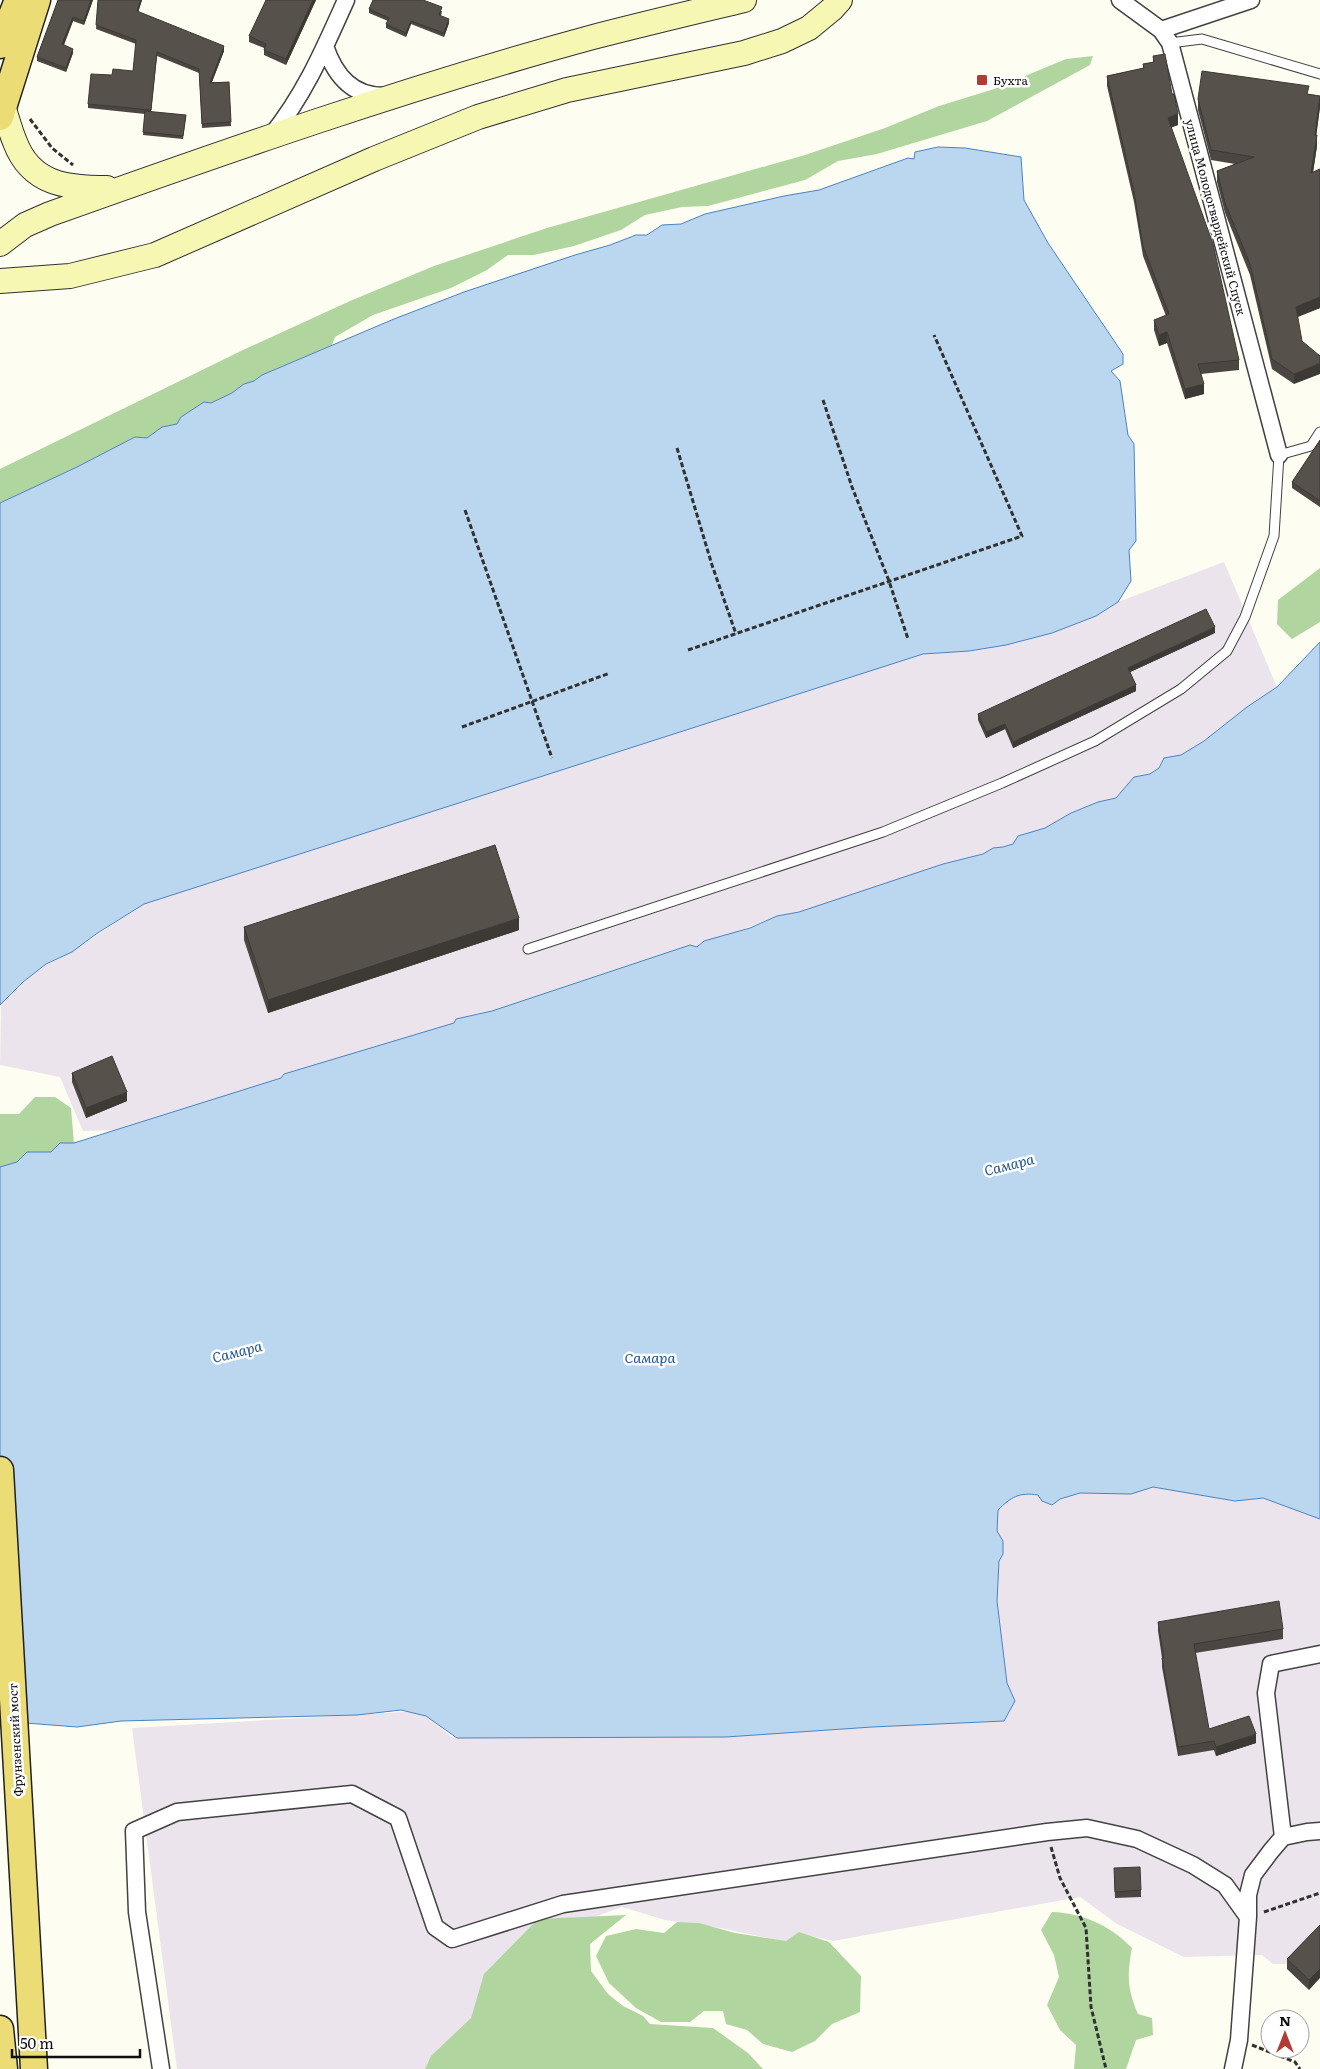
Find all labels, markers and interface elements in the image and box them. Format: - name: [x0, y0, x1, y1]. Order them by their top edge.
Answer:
- place label: Бухта: [993, 71, 1028, 89]
- marker: Бухта: [975, 73, 989, 87]
- street label: улица Молодогвардейский Спуск: [1181, 117, 1251, 317]
- water label: Самара: [982, 1148, 1036, 1180]
- water label: Самара: [210, 1335, 264, 1367]
- water label: Самара: [625, 1347, 675, 1367]
- street label: Фрунзенский мост: [3, 1683, 27, 1797]
- north arrow: [1260, 2009, 1310, 2059]
- text: N: [1279, 2010, 1291, 2030]
- scale bar: [12, 2026, 140, 2058]
- text: 50 m: [20, 2031, 54, 2054]

